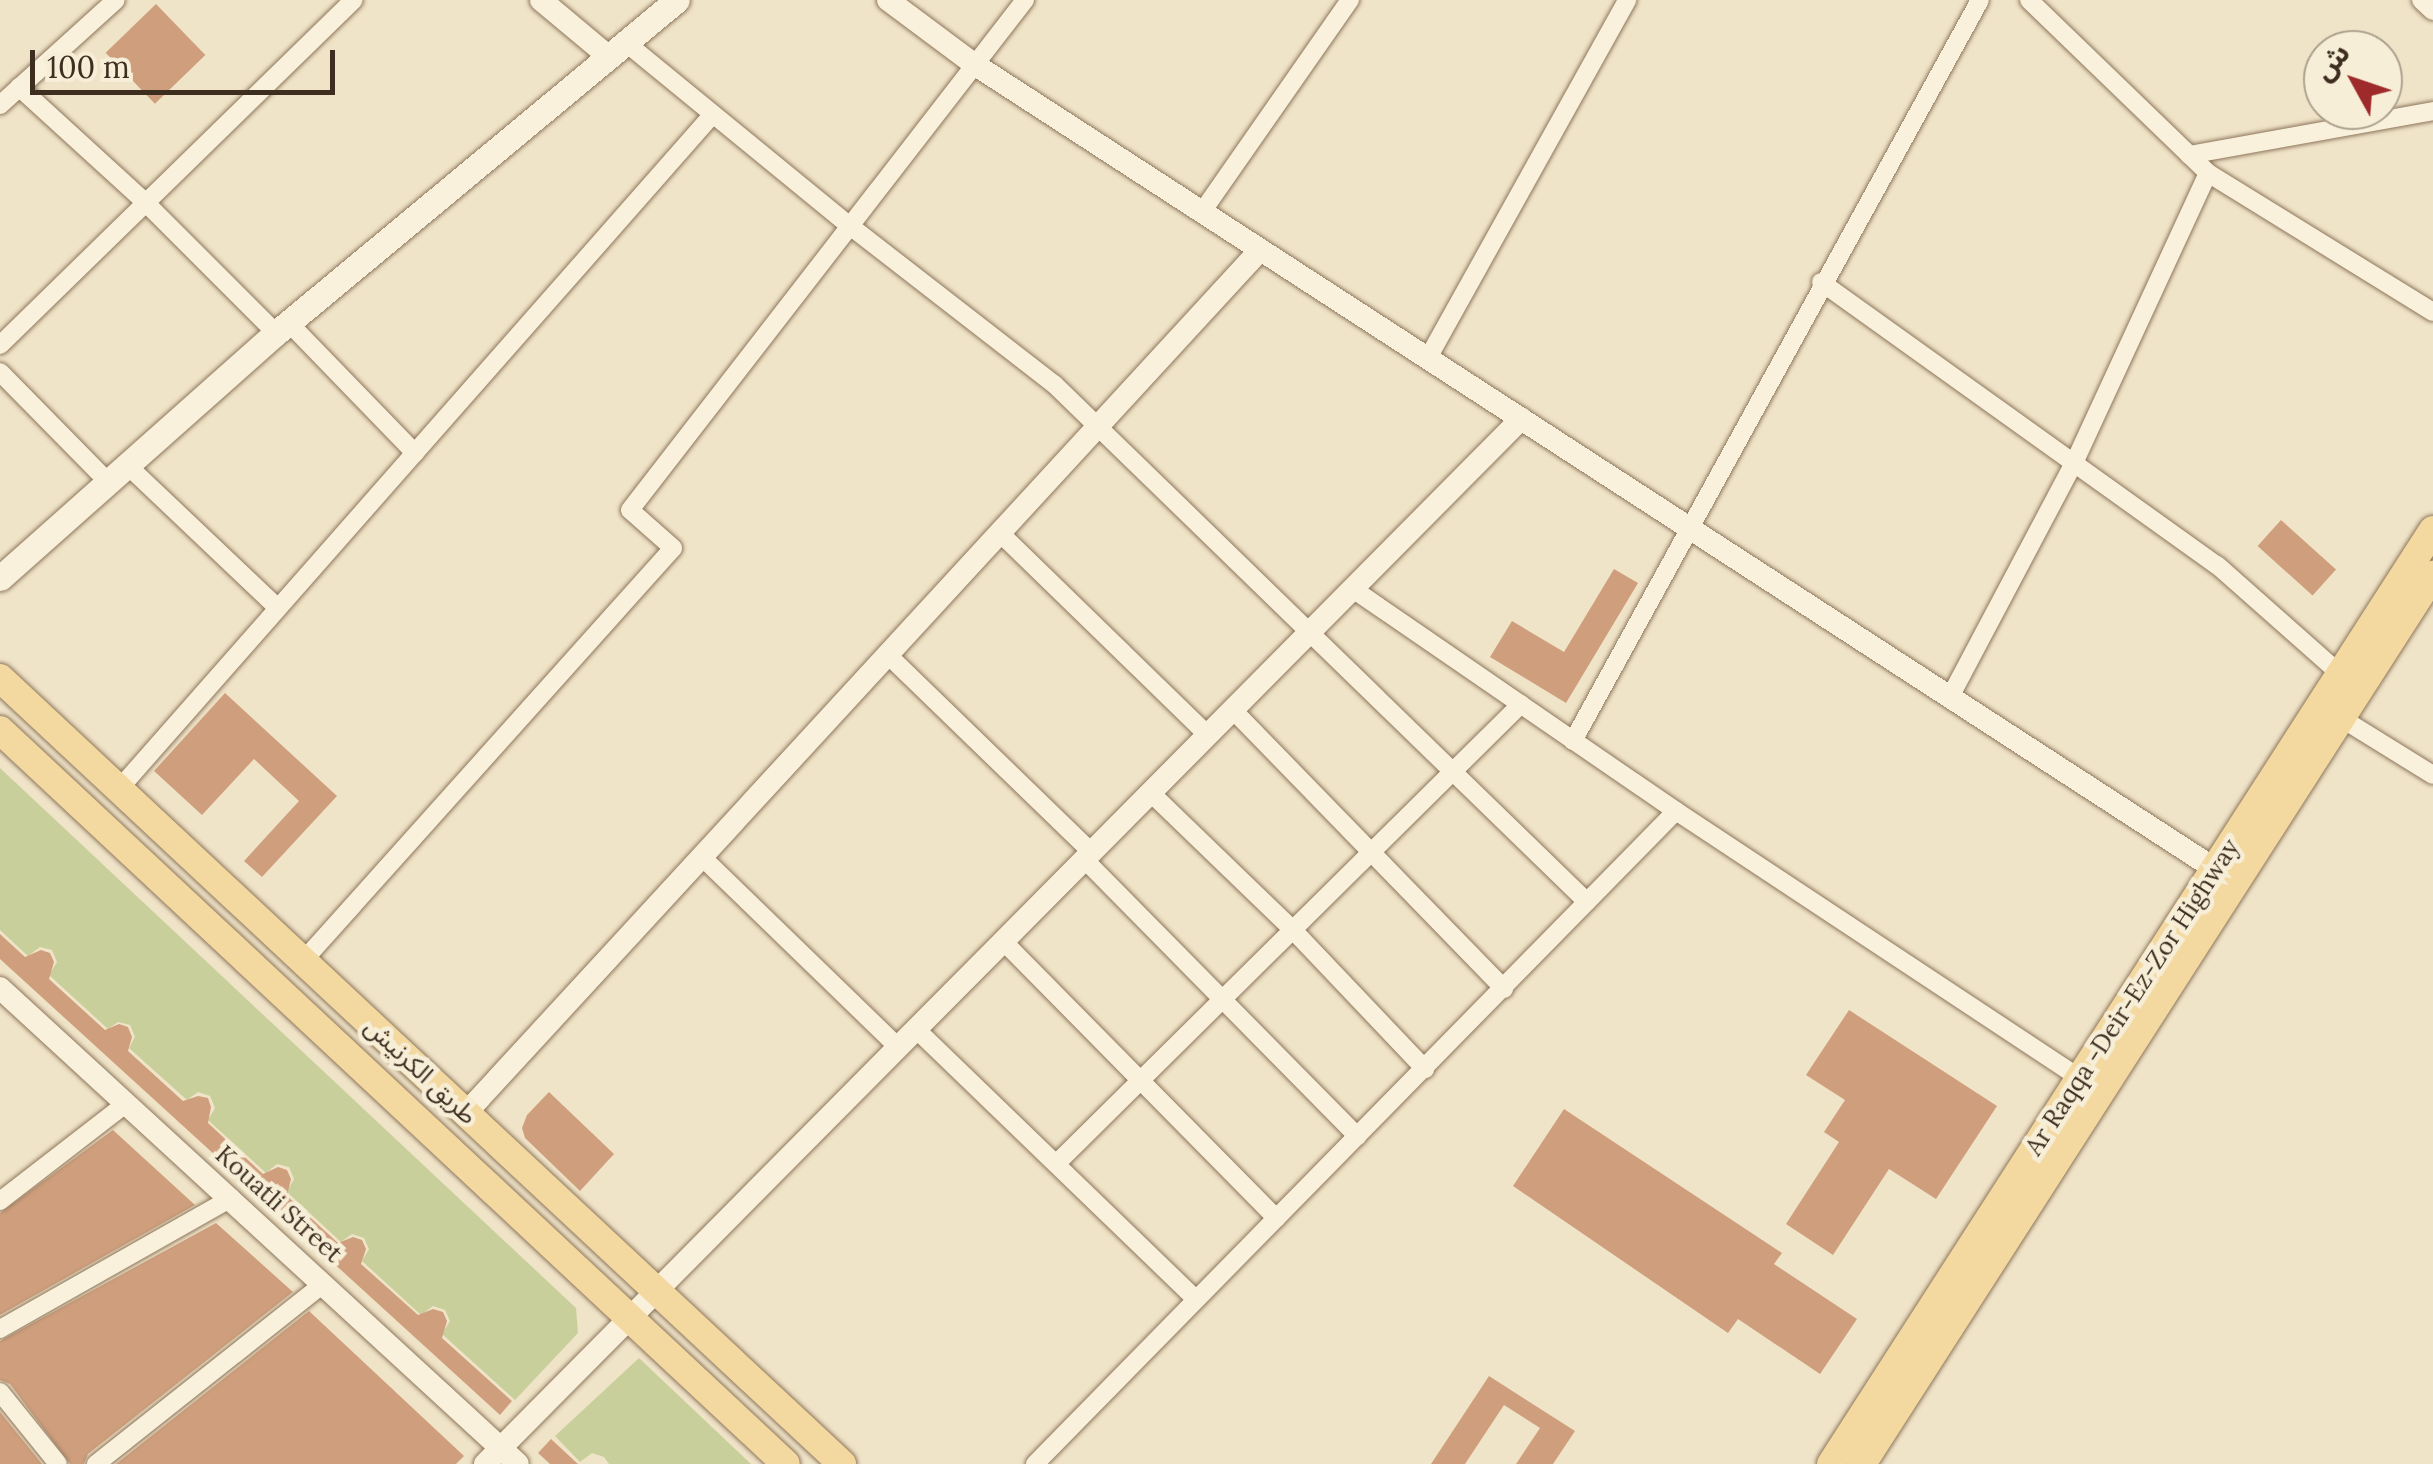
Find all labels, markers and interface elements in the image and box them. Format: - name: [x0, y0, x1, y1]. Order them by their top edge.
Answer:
- scale bar: [35, 30, 340, 92]
- north arrow: [2303, 30, 2403, 130]
- text: ش: [2305, 36, 2358, 88]
- text: 100 m: [47, 48, 130, 86]
- street label: Ar Raqqa -Deir-Ez-Zor Highway: [2018, 833, 2246, 1161]
- street label: طريق الكرنيش: [359, 1011, 483, 1131]
- street label: Kouatli Street: [210, 1139, 348, 1269]

